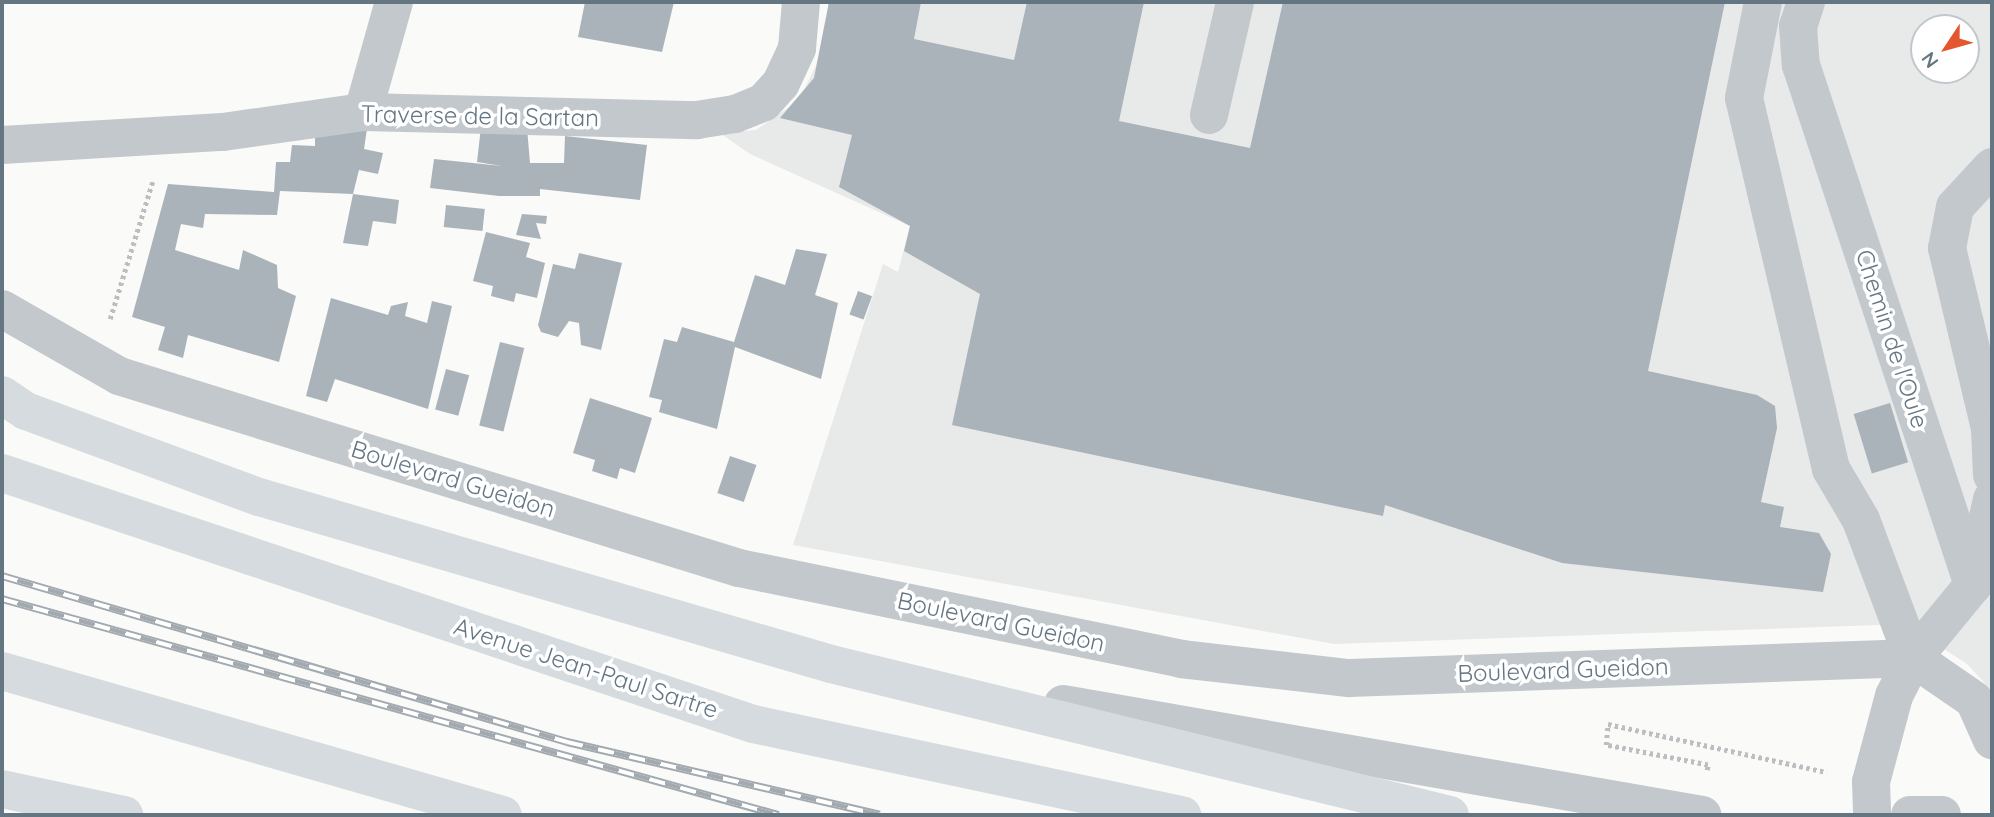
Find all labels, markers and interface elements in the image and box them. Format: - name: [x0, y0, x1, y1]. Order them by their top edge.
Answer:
- north arrow: [1910, 14, 1980, 84]
- text: N: [1916, 47, 1943, 73]
- street label: Traverse de la Sartan: [361, 100, 599, 132]
- street label: Chemin de l'Oule: [1850, 246, 1934, 432]
- street label: Boulevard Gueidon: [348, 434, 558, 524]
- street label: Boulevard Gueidon: [895, 586, 1107, 658]
- street label: Avenue Jean-Paul Sartre: [450, 612, 722, 724]
- street label: Boulevard Gueidon: [1457, 652, 1669, 688]

